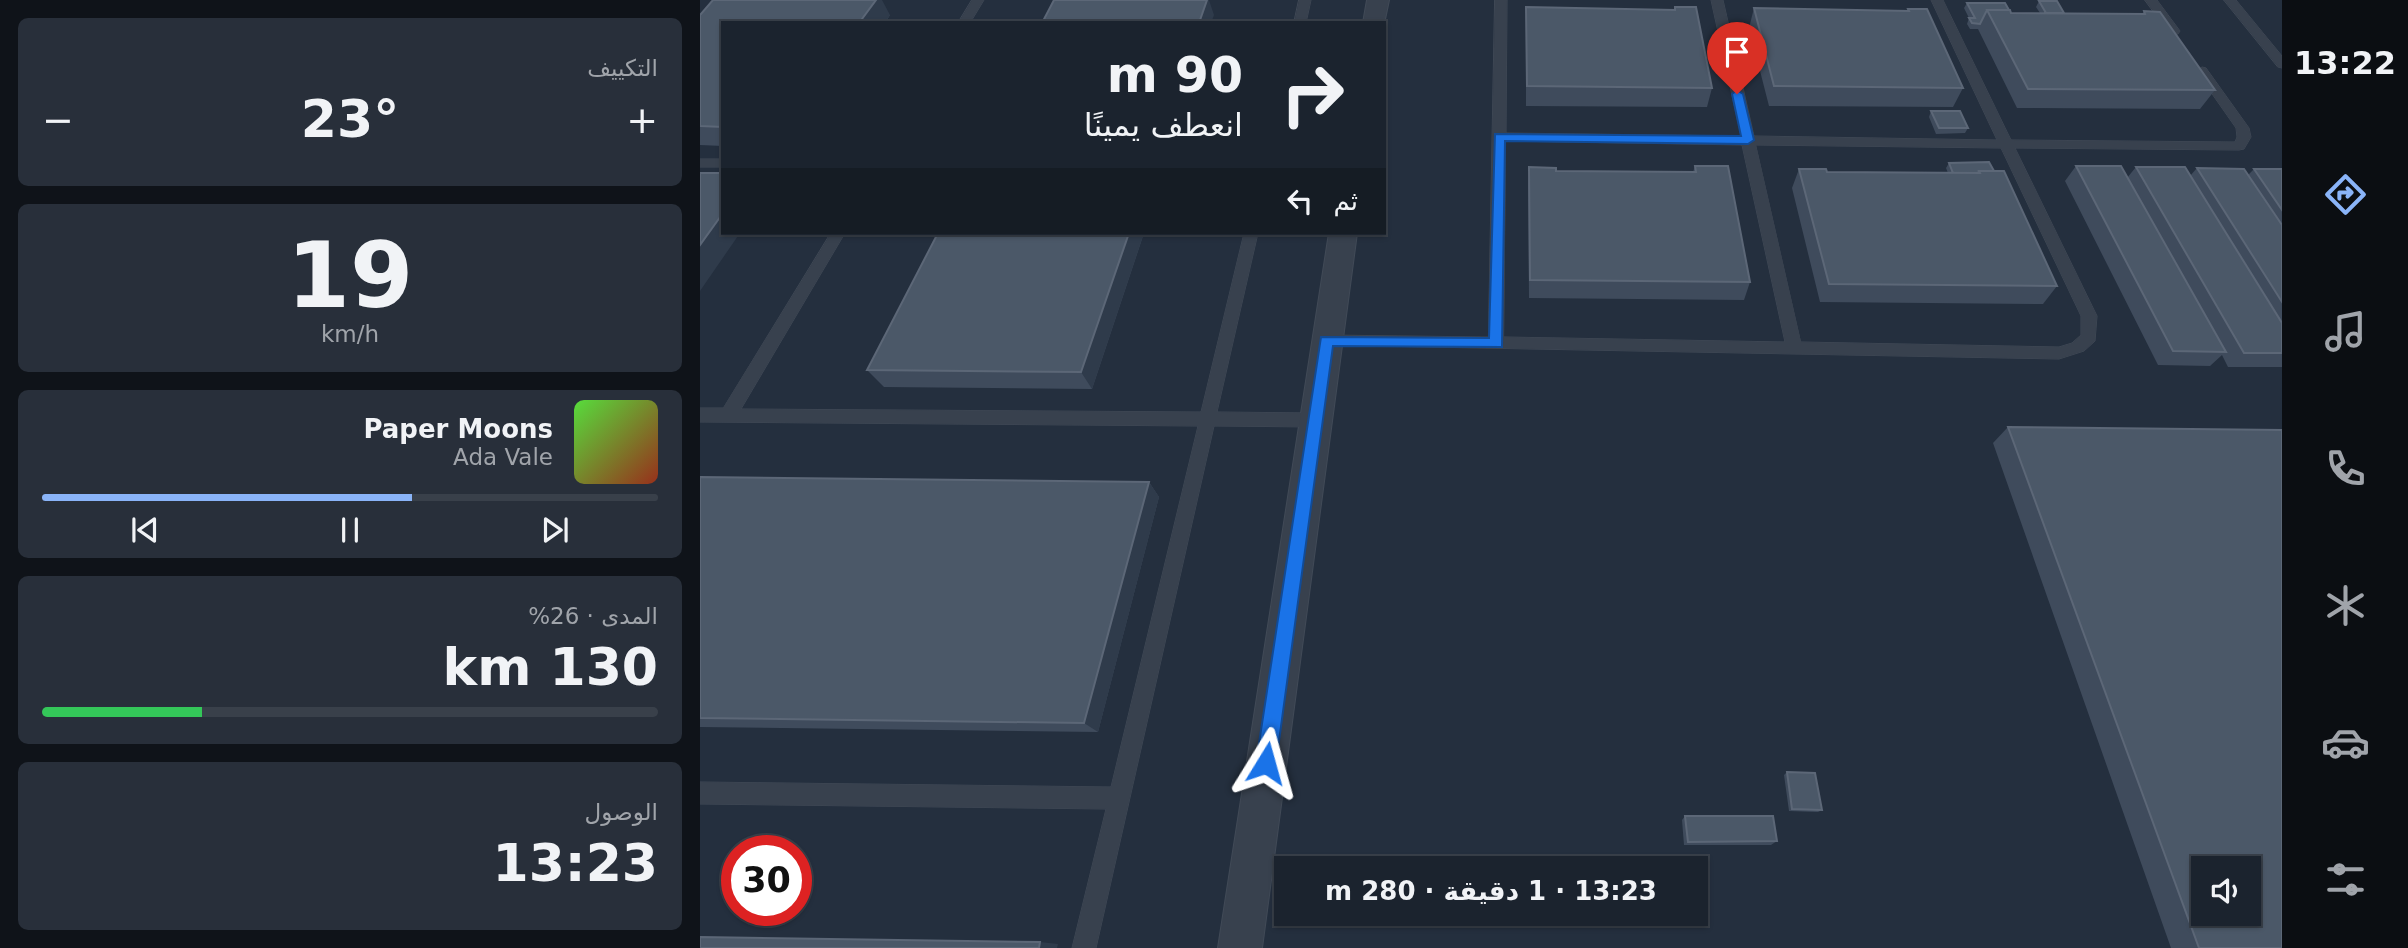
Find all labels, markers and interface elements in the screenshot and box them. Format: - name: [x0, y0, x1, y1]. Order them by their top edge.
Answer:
- pin: [1707, 22, 1767, 94]
- icon: arrive: [1718, 33, 1756, 71]
- text: 13:22: [2294, 44, 2396, 82]
- text: 90 m: [1107, 47, 1243, 104]
- icon: right: [1267, 49, 1358, 140]
- text: التكييف: [587, 55, 658, 81]
- text: 23°: [301, 89, 399, 149]
- text: −: [42, 98, 74, 142]
- text: +: [626, 98, 658, 142]
- text: انعطف يمينًا: [1084, 106, 1243, 144]
- icon: directions: [2321, 170, 2370, 219]
- icon: left: [1281, 182, 1319, 220]
- text: ثم: [1333, 186, 1358, 216]
- text: 19: [287, 223, 413, 328]
- icon: music: [2321, 307, 2370, 356]
- text: km/h: [321, 321, 379, 347]
- text: Paper Moons: [363, 414, 553, 444]
- text: Ada Vale: [453, 444, 553, 470]
- icon: phone: [2321, 444, 2370, 493]
- icon: previous: [126, 511, 164, 549]
- icon: pause: [331, 511, 369, 549]
- icon: next: [536, 511, 574, 549]
- icon: climate: [2321, 581, 2370, 630]
- text: المدى · 26%: [528, 603, 658, 629]
- text: 130 km: [443, 637, 658, 697]
- icon: car: [2321, 718, 2370, 767]
- position arrow: [1229, 726, 1303, 800]
- text: الوصول: [585, 799, 658, 825]
- text: 13:23: [492, 833, 658, 893]
- speed limit sign: 30: [721, 835, 812, 926]
- icon: filters: [2321, 855, 2370, 904]
- map controls: [2191, 856, 2261, 926]
- button: sound: [2191, 856, 2261, 926]
- text: 13:23 · 1 دقيقة · 280 m: [1325, 876, 1657, 906]

